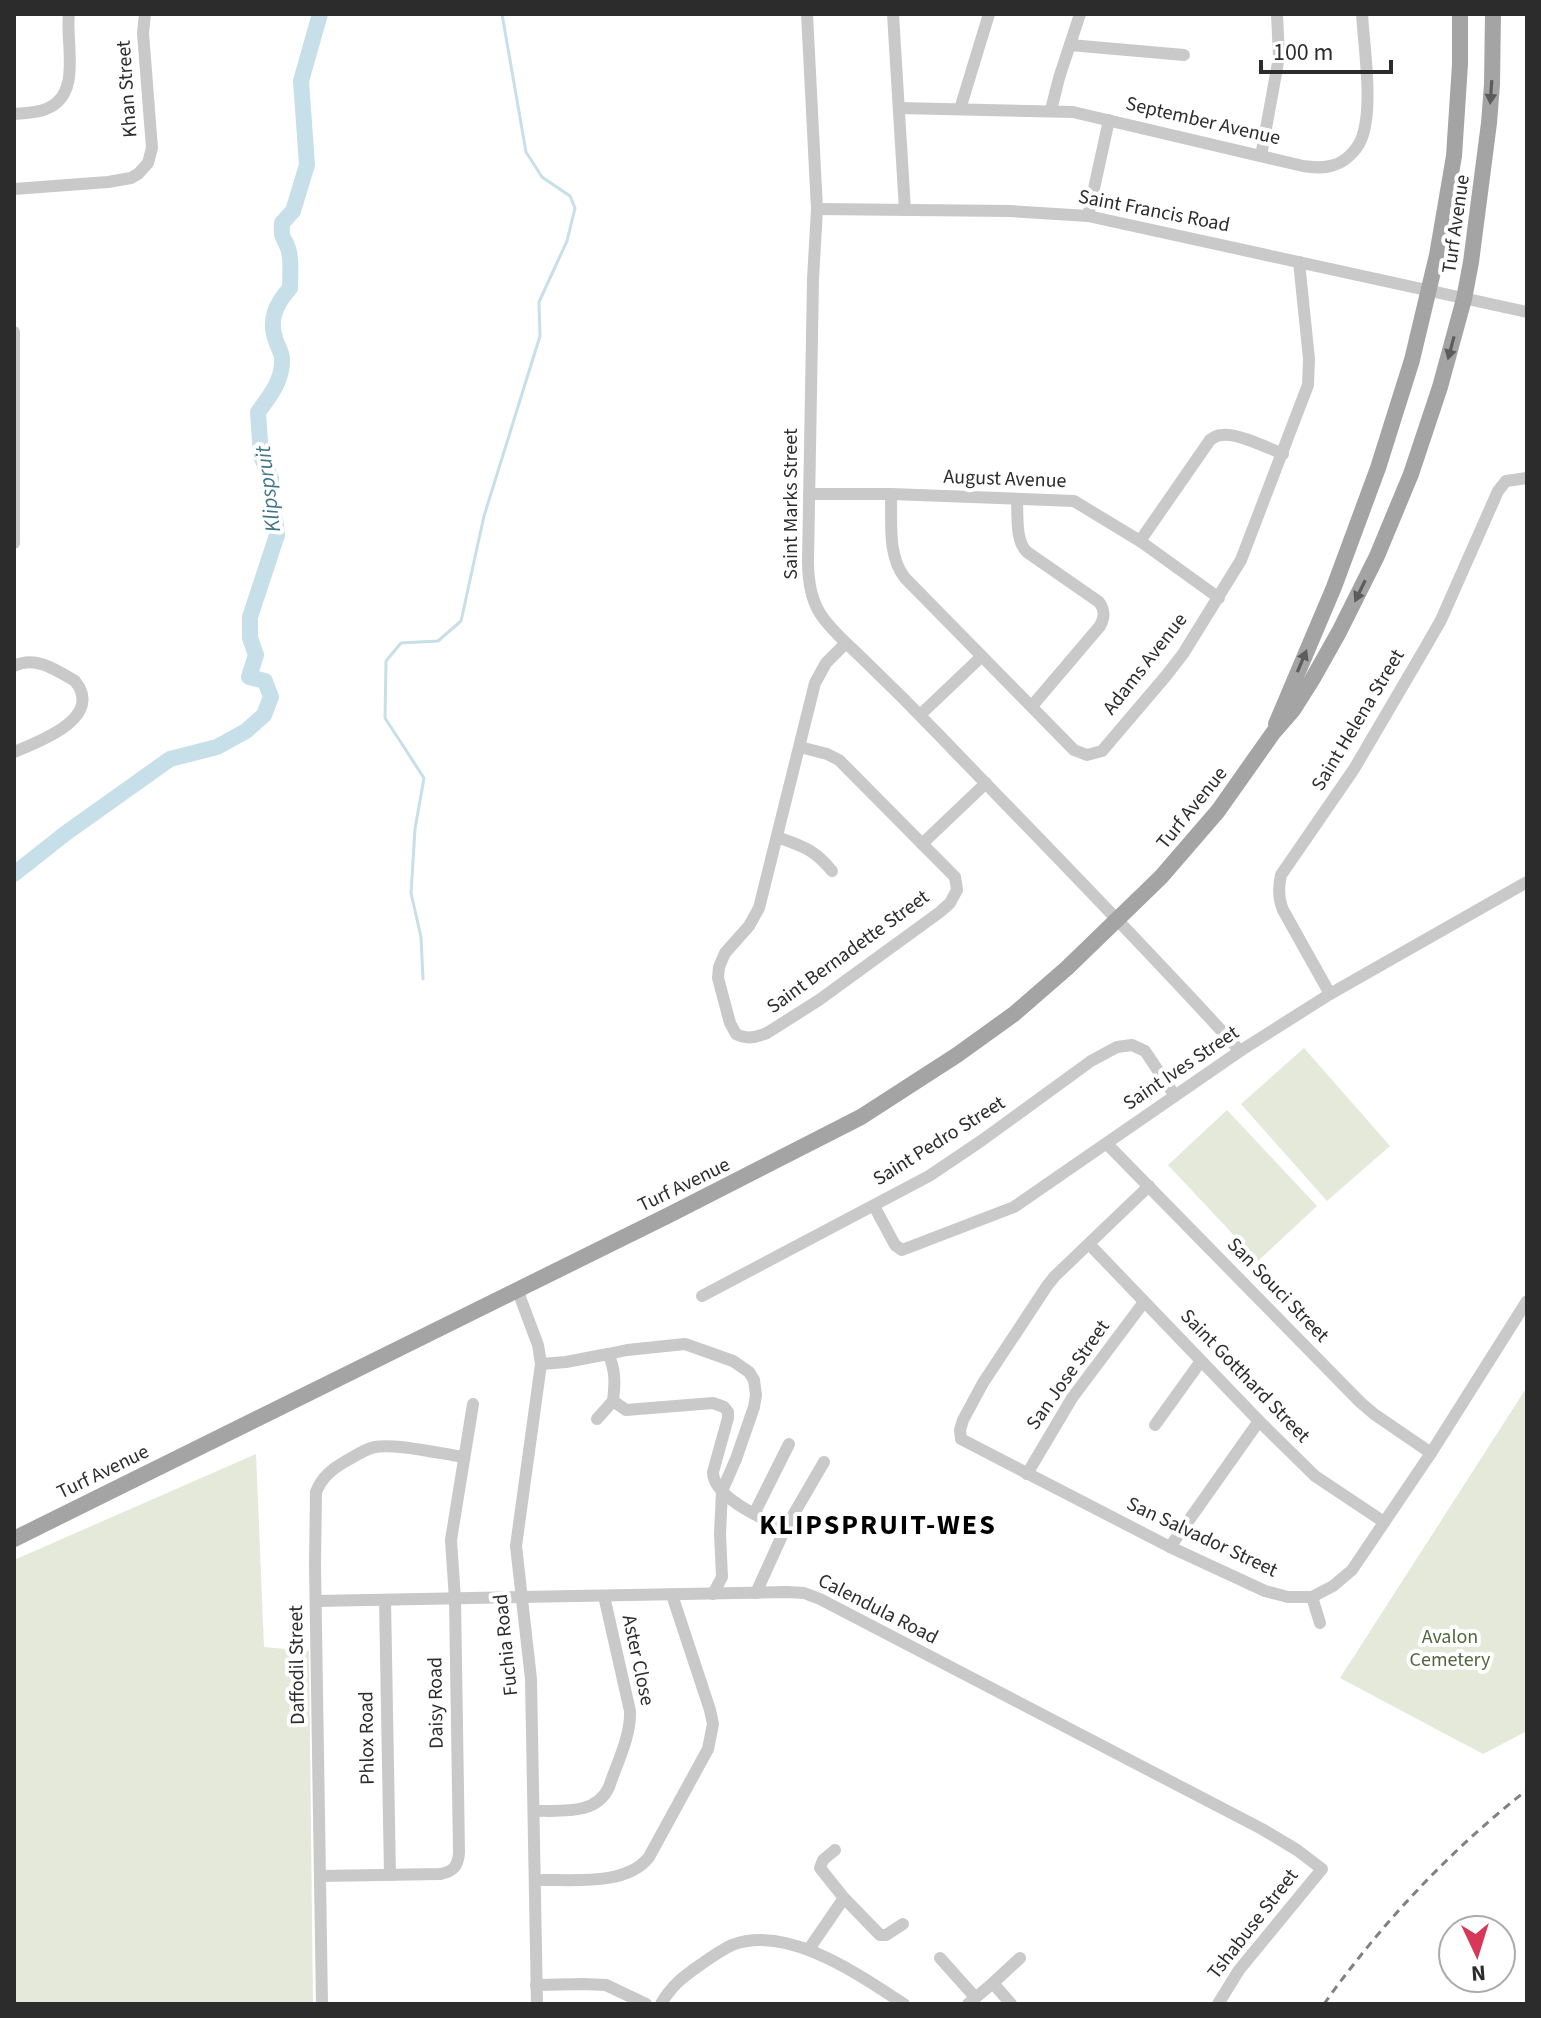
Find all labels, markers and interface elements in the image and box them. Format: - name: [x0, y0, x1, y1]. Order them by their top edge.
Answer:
- scale bar: [1261, 24, 1391, 74]
- text: 100 m: [1273, 35, 1333, 70]
- street label: Khan Street: [110, 39, 144, 139]
- one-way arrow: [1484, 80, 1497, 105]
- street label: September Avenue: [1123, 90, 1283, 152]
- street label: Turf Avenue: [1435, 173, 1477, 275]
- street label: Saint Francis Road: [1076, 183, 1232, 239]
- one-way arrow: [1444, 337, 1457, 361]
- street label: Saint Marks Street: [777, 428, 805, 580]
- water label: Klipspruit: [247, 443, 289, 534]
- street label: August Avenue: [943, 463, 1067, 495]
- one-way arrow: [1353, 580, 1367, 603]
- street label: Adams Avenue: [1096, 607, 1194, 721]
- street label: Saint Helena Street: [1305, 644, 1411, 796]
- one-way arrow: [1296, 649, 1309, 673]
- street label: Turf Avenue: [1150, 761, 1234, 855]
- street label: Saint Bernadette Street: [761, 883, 935, 1021]
- street label: Saint Ives Street: [1117, 1019, 1245, 1117]
- street label: Saint Pedro Street: [868, 1089, 1011, 1193]
- street label: Turf Avenue: [633, 1151, 735, 1219]
- street label: San Souci Street: [1221, 1231, 1336, 1349]
- street label: Saint Gotthard Street: [1174, 1303, 1316, 1449]
- street label: San Jose Street: [1020, 1314, 1116, 1436]
- street label: Turf Avenue: [52, 1438, 154, 1506]
- street label: San Salvador Street: [1122, 1490, 1282, 1584]
- district label: KLIPSPRUIT-WES: [759, 1505, 997, 1545]
- street label: Calendula Road: [813, 1567, 943, 1651]
- street label: Fuchia Road: [487, 1593, 525, 1697]
- street label: Daffodil Street: [282, 1605, 312, 1725]
- street label: Aster Close: [615, 1612, 661, 1708]
- park label: Avalon Cemetery: [1410, 1623, 1491, 1674]
- street label: Daisy Road: [421, 1657, 451, 1749]
- street label: Phlox Road: [352, 1691, 382, 1785]
- street label: Tshabuse Street: [1201, 1863, 1305, 1985]
- north arrow: [1437, 1914, 1517, 1994]
- text: N: [1470, 1956, 1487, 1989]

